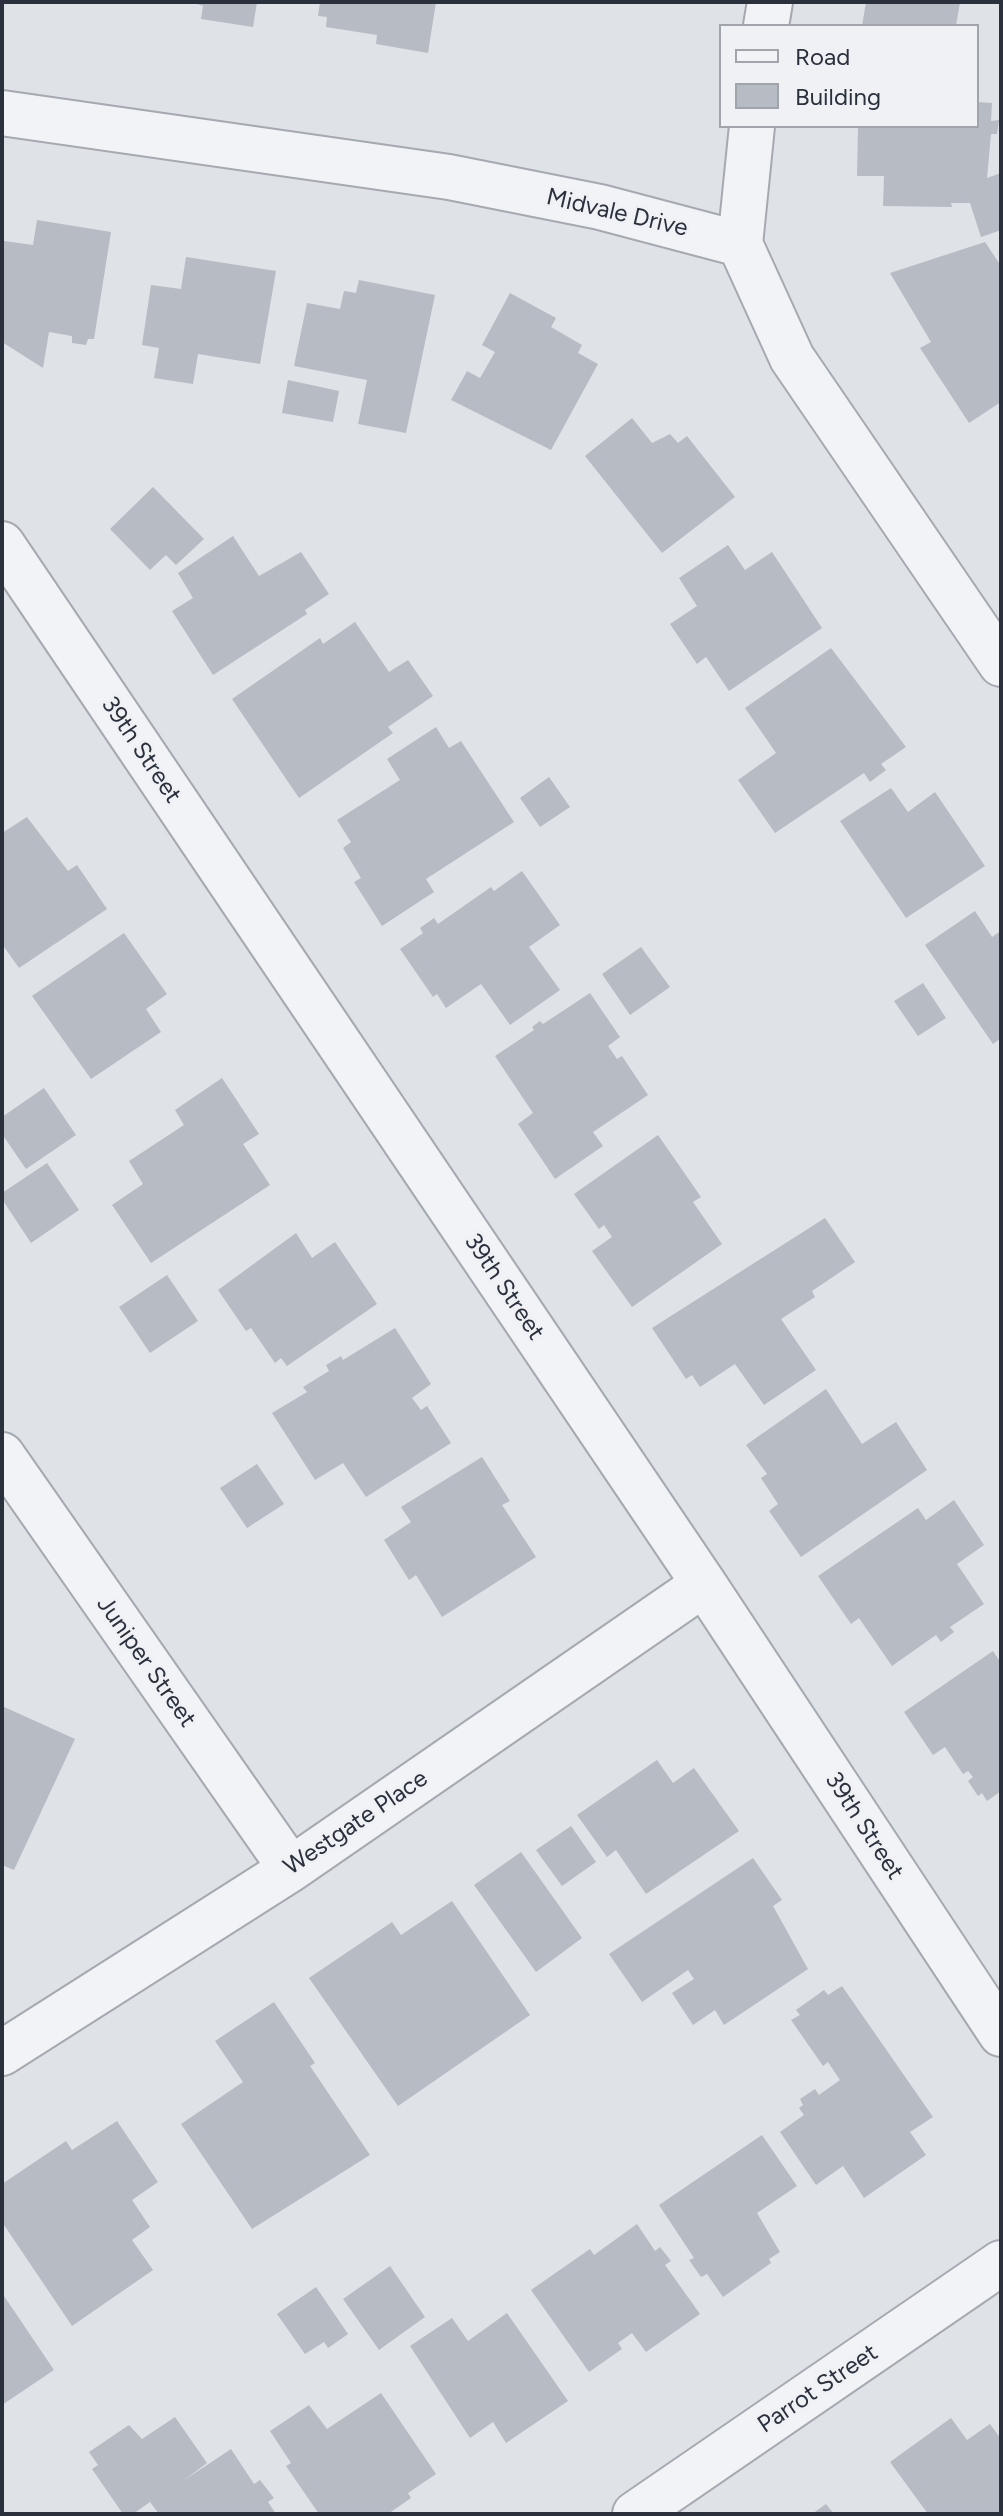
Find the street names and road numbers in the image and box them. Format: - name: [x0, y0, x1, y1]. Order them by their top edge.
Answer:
- street label: Midvale Drive: [544, 183, 690, 243]
- street label: 39th Street: [95, 691, 187, 809]
- street label: 39th Street: [458, 1228, 550, 1346]
- street label: Juniper Street: [90, 1591, 202, 1733]
- street label: Westgate Place: [279, 1764, 433, 1882]
- street label: 39th Street: [819, 1767, 909, 1885]
- street label: Parrot Street: [753, 2338, 883, 2440]

